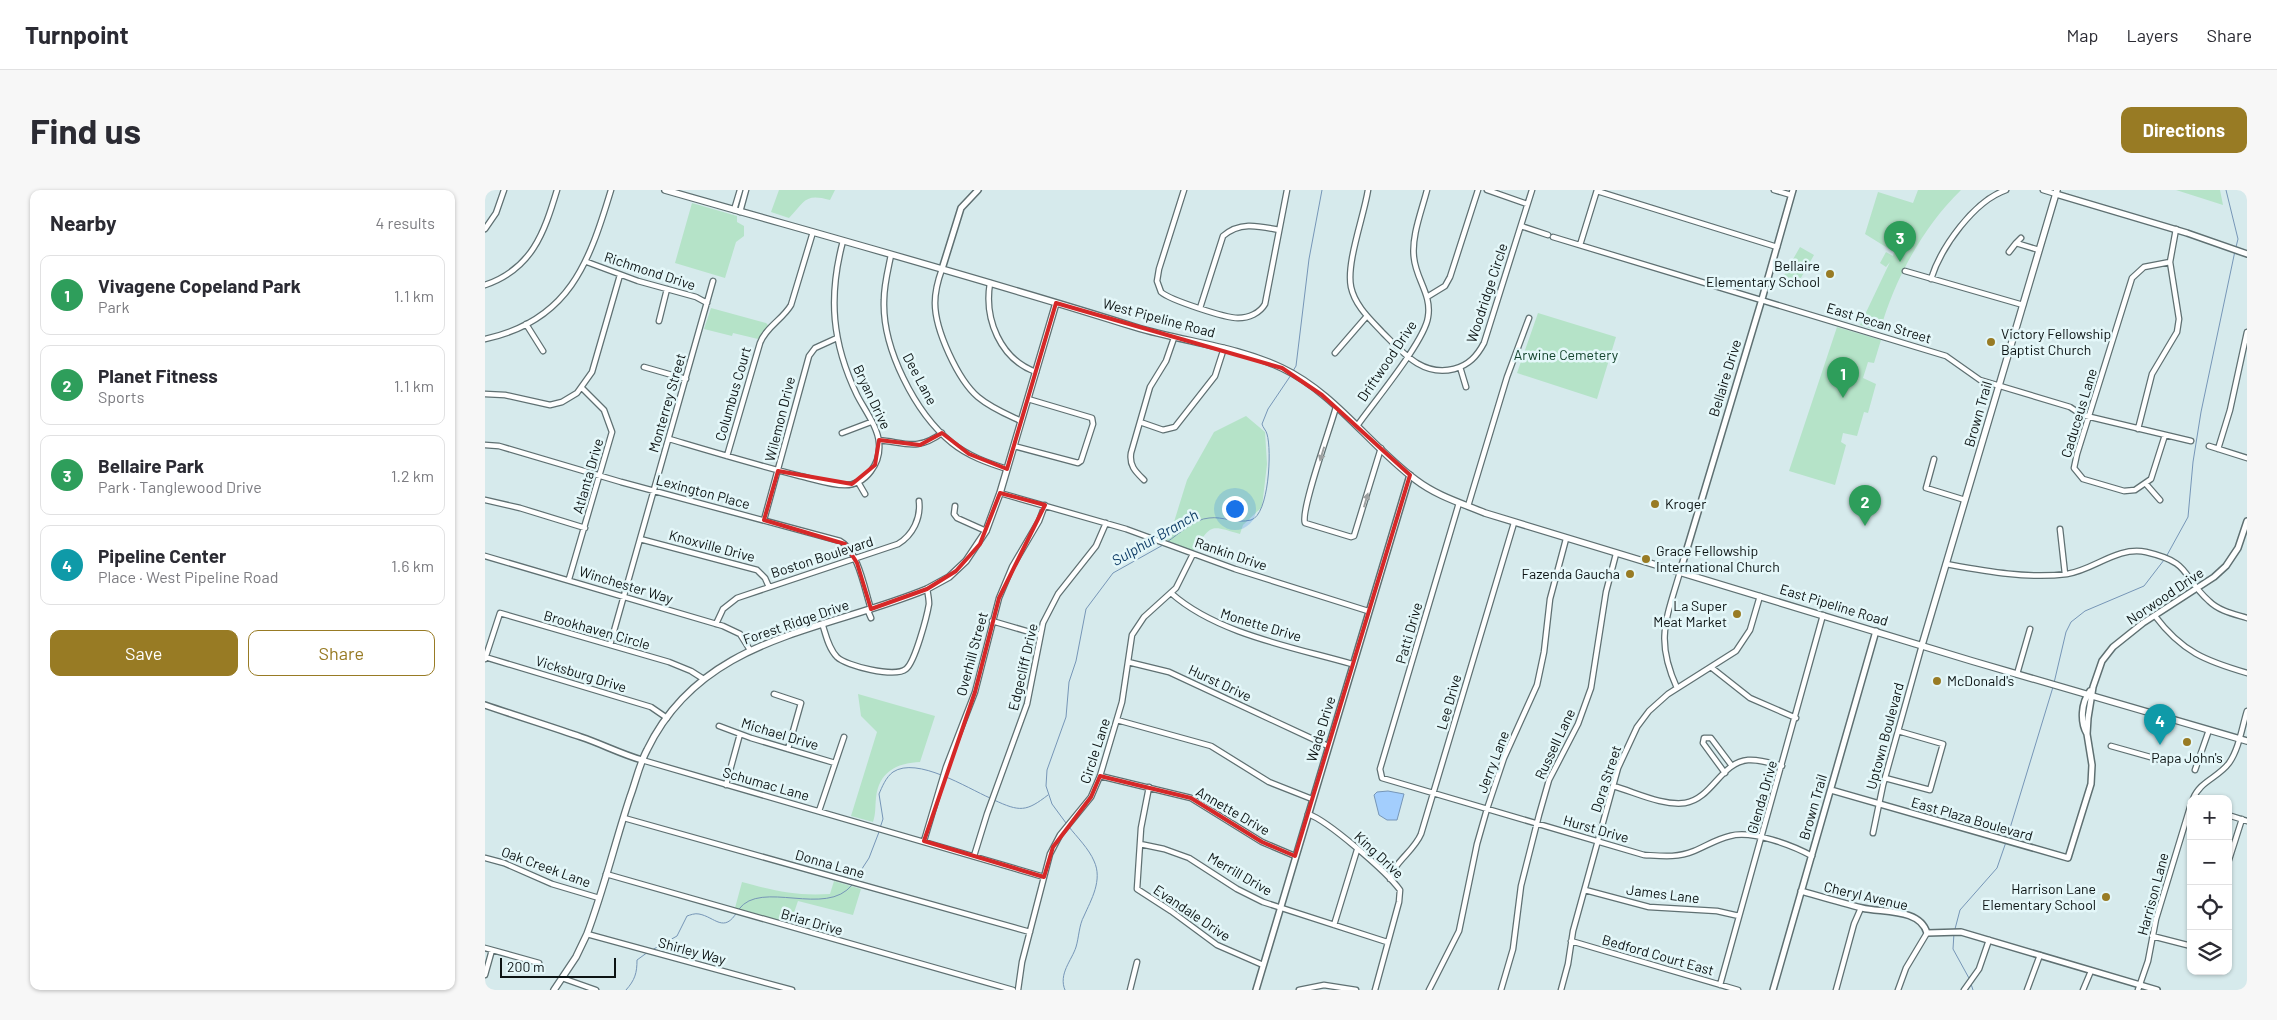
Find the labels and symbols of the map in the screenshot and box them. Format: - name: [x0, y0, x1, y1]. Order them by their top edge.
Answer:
- pin: 3: [1884, 221, 1916, 262]
- street label: Woodridge Circle: [1462, 241, 1511, 345]
- street label: Richmond Drive: [602, 248, 698, 293]
- place label: Bellaire Elementary School: [1706, 257, 1820, 290]
- marker: Bellaire Elementary School: [1824, 268, 1836, 280]
- street label: West Pipeline Road: [1101, 294, 1217, 341]
- street label: East Pecan Street: [1825, 298, 1934, 347]
- street label: Driftwood Drive: [1353, 317, 1420, 405]
- place label: Victory Fellowship Baptist Church: [2001, 325, 2111, 358]
- marker: Victory Fellowship Baptist Church: [1985, 336, 1997, 348]
- street label: Bellaire Drive: [1705, 337, 1744, 419]
- street label: Columbus Court: [711, 345, 754, 443]
- park label: Arwine Cemetery: [1514, 346, 1619, 363]
- street label: Dee Lane: [900, 350, 941, 408]
- street label: Monterrey Street: [644, 351, 689, 454]
- pin: 1: [1827, 357, 1859, 398]
- street label: Bryan Drive: [850, 362, 895, 432]
- street label: Caduceus Lane: [2057, 366, 2100, 460]
- street label: Wilemon Drive: [761, 375, 798, 463]
- street label: Brown Trail: [1960, 379, 1995, 449]
- street label: Atlanta Drive: [569, 436, 606, 515]
- one-way arrow: [1318, 446, 1326, 461]
- street label: Lexington Place: [654, 471, 752, 512]
- pin: 2: [1849, 485, 1881, 526]
- one-way arrow: [1362, 492, 1370, 507]
- place label: Kroger: [1665, 495, 1706, 512]
- your location: [1222, 496, 1248, 522]
- marker: Kroger: [1649, 498, 1661, 510]
- water label: Sulphur Branch: [1108, 505, 1201, 569]
- street label: Knoxville Drive: [667, 526, 757, 565]
- street label: Boston Boulevard: [768, 532, 875, 581]
- street label: Rankin Drive: [1193, 533, 1270, 574]
- place label: Grace Fellowship International Church: [1656, 542, 1780, 575]
- marker: Grace Fellowship International Church: [1640, 553, 1652, 565]
- street label: Winchester Way: [577, 562, 676, 607]
- street label: Norwood Drive: [2123, 564, 2207, 628]
- place label: Fazenda Gaucha: [1521, 565, 1620, 582]
- marker: Fazenda Gaucha: [1624, 568, 1636, 580]
- street label: East Pipeline Road: [1778, 580, 1890, 629]
- street label: Forest Ridge Drive: [741, 595, 851, 648]
- place label: La Super Meat Market: [1653, 597, 1727, 630]
- street label: Patti Drive: [1392, 600, 1425, 666]
- street label: Monette Drive: [1219, 604, 1304, 645]
- street label: Brookhaven Circle: [542, 606, 652, 653]
- marker: La Super Meat Market: [1731, 608, 1743, 620]
- street label: Overhill Street: [952, 610, 991, 698]
- street label: Edgecliff Drive: [1004, 622, 1041, 712]
- street label: Vicksburg Drive: [534, 652, 629, 695]
- street label: Hurst Drive: [1186, 661, 1254, 705]
- street label: Lee Drive: [1433, 672, 1465, 732]
- place label: McDonald's: [1947, 672, 2015, 689]
- marker: McDonald's: [1931, 675, 1943, 687]
- street label: Uptown Boulevard: [1862, 680, 1907, 791]
- street label: Wade Drive: [1302, 694, 1339, 764]
- pin: 4: [2144, 704, 2176, 745]
- street label: Russell Lane: [1531, 706, 1578, 782]
- street label: Michael Drive: [739, 714, 821, 753]
- street label: Circle Lane: [1076, 716, 1113, 786]
- street label: Jerry Lane: [1473, 728, 1512, 795]
- marker: Papa John's: [2181, 736, 2193, 748]
- street label: Dora Street: [1587, 743, 1624, 815]
- place label: Papa John's: [2151, 749, 2223, 766]
- street label: Glenda Drive: [1743, 758, 1780, 836]
- street label: Schumac Lane: [721, 763, 811, 804]
- street label: Brown Trail: [1795, 772, 1830, 842]
- street label: Annette Drive: [1193, 783, 1273, 839]
- street label: East Plaza Boulevard: [1909, 793, 2035, 844]
- street label: Hurst Drive: [1561, 811, 1631, 846]
- street label: King Drive: [1351, 828, 1408, 882]
- street label: Oak Creek Lane: [499, 842, 593, 891]
- street label: Donna Lane: [794, 846, 867, 882]
- street label: Merrill Drive: [1205, 848, 1276, 899]
- street label: Harrison Lane: [2133, 851, 2172, 937]
- street label: Cheryl Avenue: [1822, 878, 1910, 913]
- place label: Harrison Lane Elementary School: [1982, 880, 2096, 913]
- street label: Evandale Drive: [1151, 881, 1234, 945]
- street label: James Lane: [1625, 881, 1701, 906]
- marker: Harrison Lane Elementary School: [2100, 891, 2112, 903]
- street label: Briar Drive: [779, 905, 845, 938]
- street label: Bedford Court East: [1600, 930, 1716, 979]
- street label: Shirley Way: [656, 933, 728, 968]
- scale bar: [500, 955, 616, 978]

